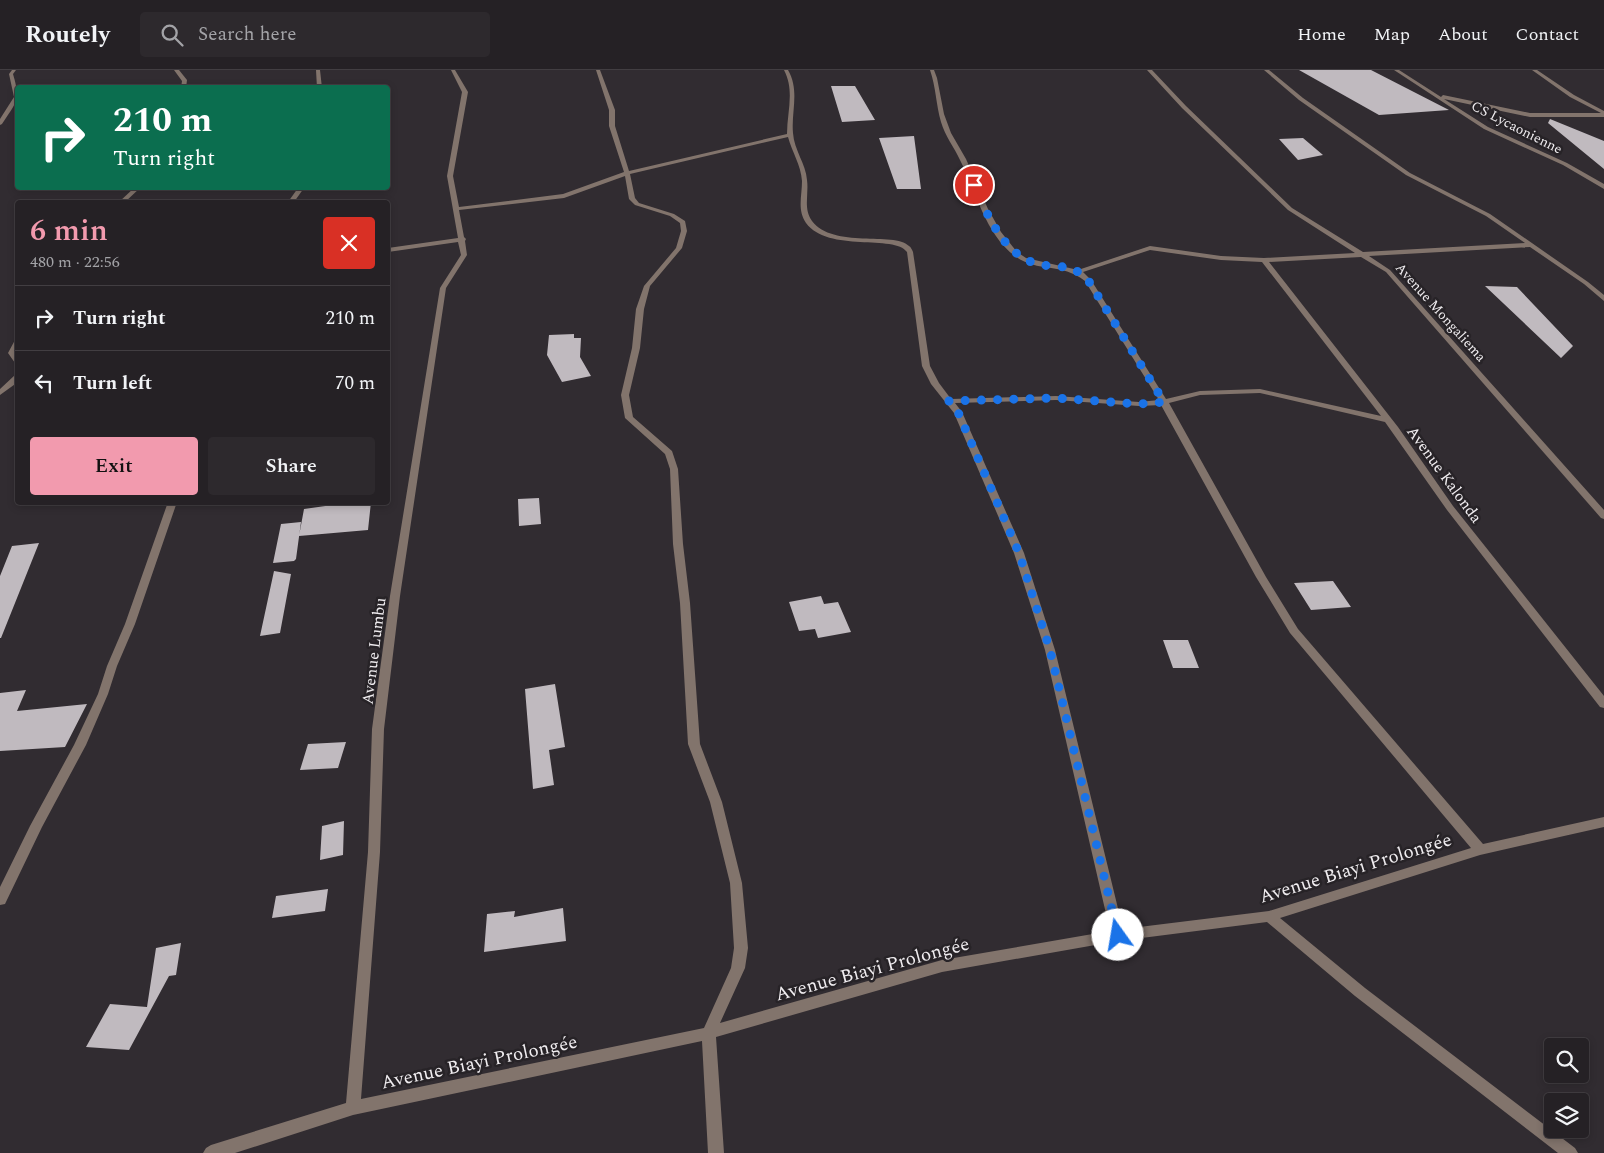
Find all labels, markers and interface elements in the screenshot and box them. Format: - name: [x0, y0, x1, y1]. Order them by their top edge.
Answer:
- search box: [140, 12, 490, 57]
- text: Routely: [25, 17, 110, 53]
- text: Search here: [198, 20, 296, 49]
- icon: search: [158, 21, 186, 49]
- text: Home: [1297, 21, 1346, 48]
- text: Map: [1374, 21, 1410, 48]
- text: About: [1438, 21, 1488, 48]
- text: Contact: [1516, 21, 1579, 48]
- text: 210 m: [113, 94, 212, 147]
- street label: CS Lycaonienne: [1467, 95, 1566, 160]
- icon: right: [30, 105, 95, 170]
- text: Turn right: [113, 142, 215, 175]
- pin: [953, 164, 995, 206]
- icon: arrive: [960, 171, 988, 199]
- text: 6 min: [30, 208, 108, 254]
- button: close: [323, 217, 375, 269]
- text: 480 m · 22:56: [30, 250, 120, 274]
- street label: Avenue Mongaliema: [1390, 258, 1491, 367]
- icon: right: [30, 304, 58, 332]
- text: Turn right: [73, 304, 166, 333]
- text: 210 m: [325, 304, 375, 333]
- icon: left: [30, 369, 58, 397]
- text: Turn left: [73, 369, 152, 398]
- text: 70 m: [335, 369, 375, 398]
- street label: Avenue Kalonda: [1401, 421, 1488, 528]
- button: Exit: [30, 437, 198, 495]
- button: Share: [208, 437, 375, 495]
- street label: Avenue Lumbu: [356, 596, 392, 706]
- street label: Avenue Biayi Prolongée: [1256, 825, 1455, 912]
- position arrow: [1091, 908, 1143, 960]
- street label: Avenue Biayi Prolongée: [772, 930, 973, 1009]
- street label: Avenue Biayi Prolongée: [378, 1027, 580, 1097]
- map controls: [1544, 1038, 1589, 1138]
- button: search: [1544, 1038, 1589, 1083]
- button: layers: [1544, 1093, 1589, 1138]

